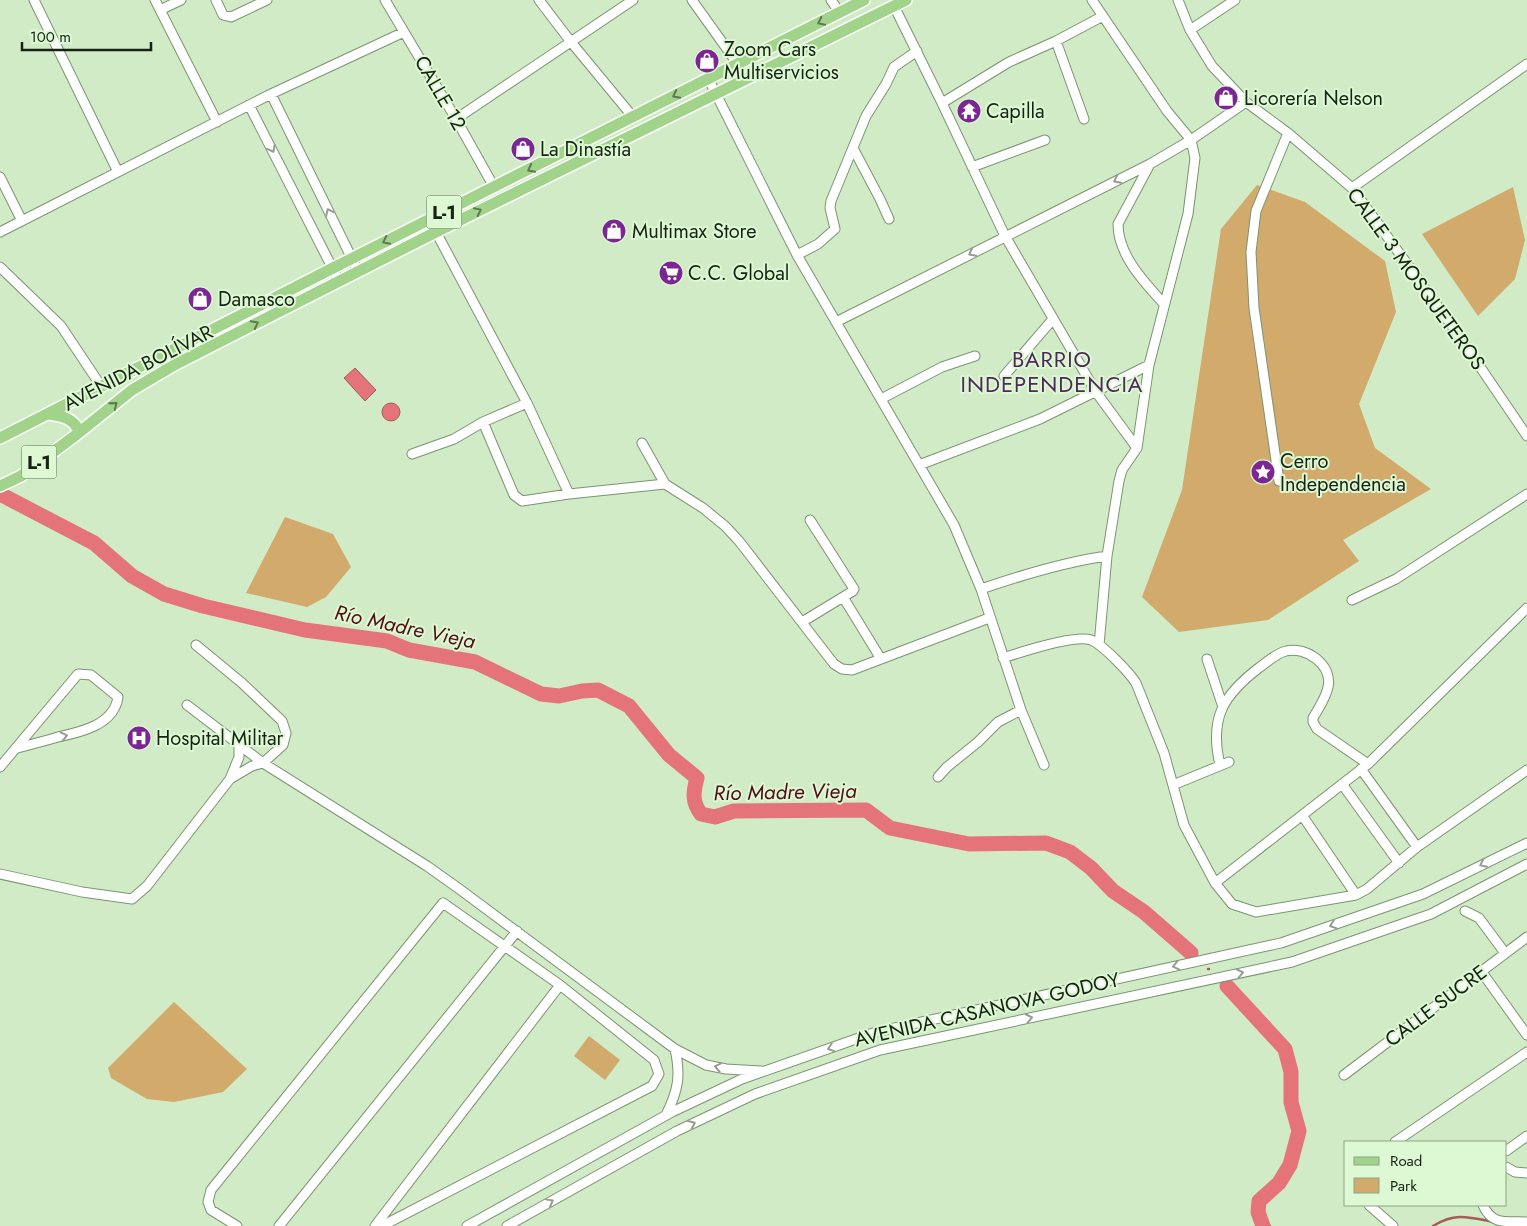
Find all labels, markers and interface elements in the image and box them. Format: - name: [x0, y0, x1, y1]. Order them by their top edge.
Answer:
- one-way arrow: [817, 16, 826, 26]
- scale bar: [22, 20, 151, 52]
- text: 100 m: [30, 26, 71, 48]
- place label: Zoom Cars Multiservicios: [724, 35, 839, 87]
- shop icon: Zoom Cars Multiservicios: [694, 48, 720, 74]
- street label: CALLE 12: [407, 50, 473, 136]
- place label: Licorería Nelson: [1244, 84, 1383, 113]
- shop icon: Licorería Nelson: [1213, 85, 1239, 111]
- one-way arrow: [672, 89, 681, 99]
- place label: Capilla: [986, 97, 1045, 126]
- temple icon: Capilla: [956, 98, 982, 124]
- place label: La Dinastía: [540, 135, 631, 164]
- shop icon: La Dinastía: [510, 136, 536, 162]
- one-way arrow: [266, 143, 276, 152]
- one-way arrow: [527, 163, 536, 173]
- one-way arrow: [1114, 174, 1123, 184]
- street label: CALLE 3 MOSQUETEROS: [1340, 182, 1492, 376]
- road number: L-1: [426, 196, 462, 228]
- one-way arrow: [472, 207, 481, 217]
- one-way arrow: [325, 208, 335, 217]
- place label: Multimax Store: [632, 217, 756, 246]
- shop icon: Multimax Store: [601, 218, 627, 244]
- one-way arrow: [382, 235, 391, 245]
- one-way arrow: [968, 247, 977, 257]
- place label: C.C. Global: [688, 259, 789, 288]
- supermarket icon: C.C. Global: [658, 260, 684, 286]
- place label: Damasco: [218, 285, 295, 314]
- shop icon: Damasco: [187, 286, 213, 312]
- street label: AVENIDA BOLÍVAR: [58, 318, 218, 418]
- one-way arrow: [249, 320, 258, 330]
- district label: BARRIO INDEPENDENCIA: [961, 343, 1143, 400]
- one-way arrow: [108, 402, 117, 410]
- road number: L-1: [22, 446, 56, 478]
- place label: Cerro Independencia: [1280, 447, 1406, 499]
- place icon: Cerro Independencia: [1250, 459, 1276, 485]
- water label: Río Madre Vieja: [332, 597, 479, 657]
- place label: Hospital Militar: [156, 724, 284, 753]
- hospital icon: Hospital Militar: [126, 725, 152, 751]
- one-way arrow: [59, 731, 68, 742]
- water label: Río Madre Vieja: [713, 776, 857, 808]
- one-way arrow: [1479, 858, 1488, 869]
- one-way arrow: [1329, 919, 1338, 929]
- street label: CALLE SUCRE: [1379, 958, 1493, 1054]
- one-way arrow: [1171, 960, 1180, 971]
- street label: AVENIDA CASANOVA GODOY: [852, 965, 1123, 1055]
- one-way arrow: [1235, 968, 1244, 979]
- one-way arrow: [1025, 1013, 1034, 1024]
- one-way arrow: [827, 1042, 836, 1052]
- one-way arrow: [714, 1063, 723, 1073]
- one-way arrow: [687, 1120, 696, 1130]
- legend: [1344, 1141, 1507, 1206]
- text: Road: [1390, 1150, 1422, 1172]
- text: Park: [1390, 1175, 1417, 1197]
- one-way arrow: [544, 1199, 553, 1209]

